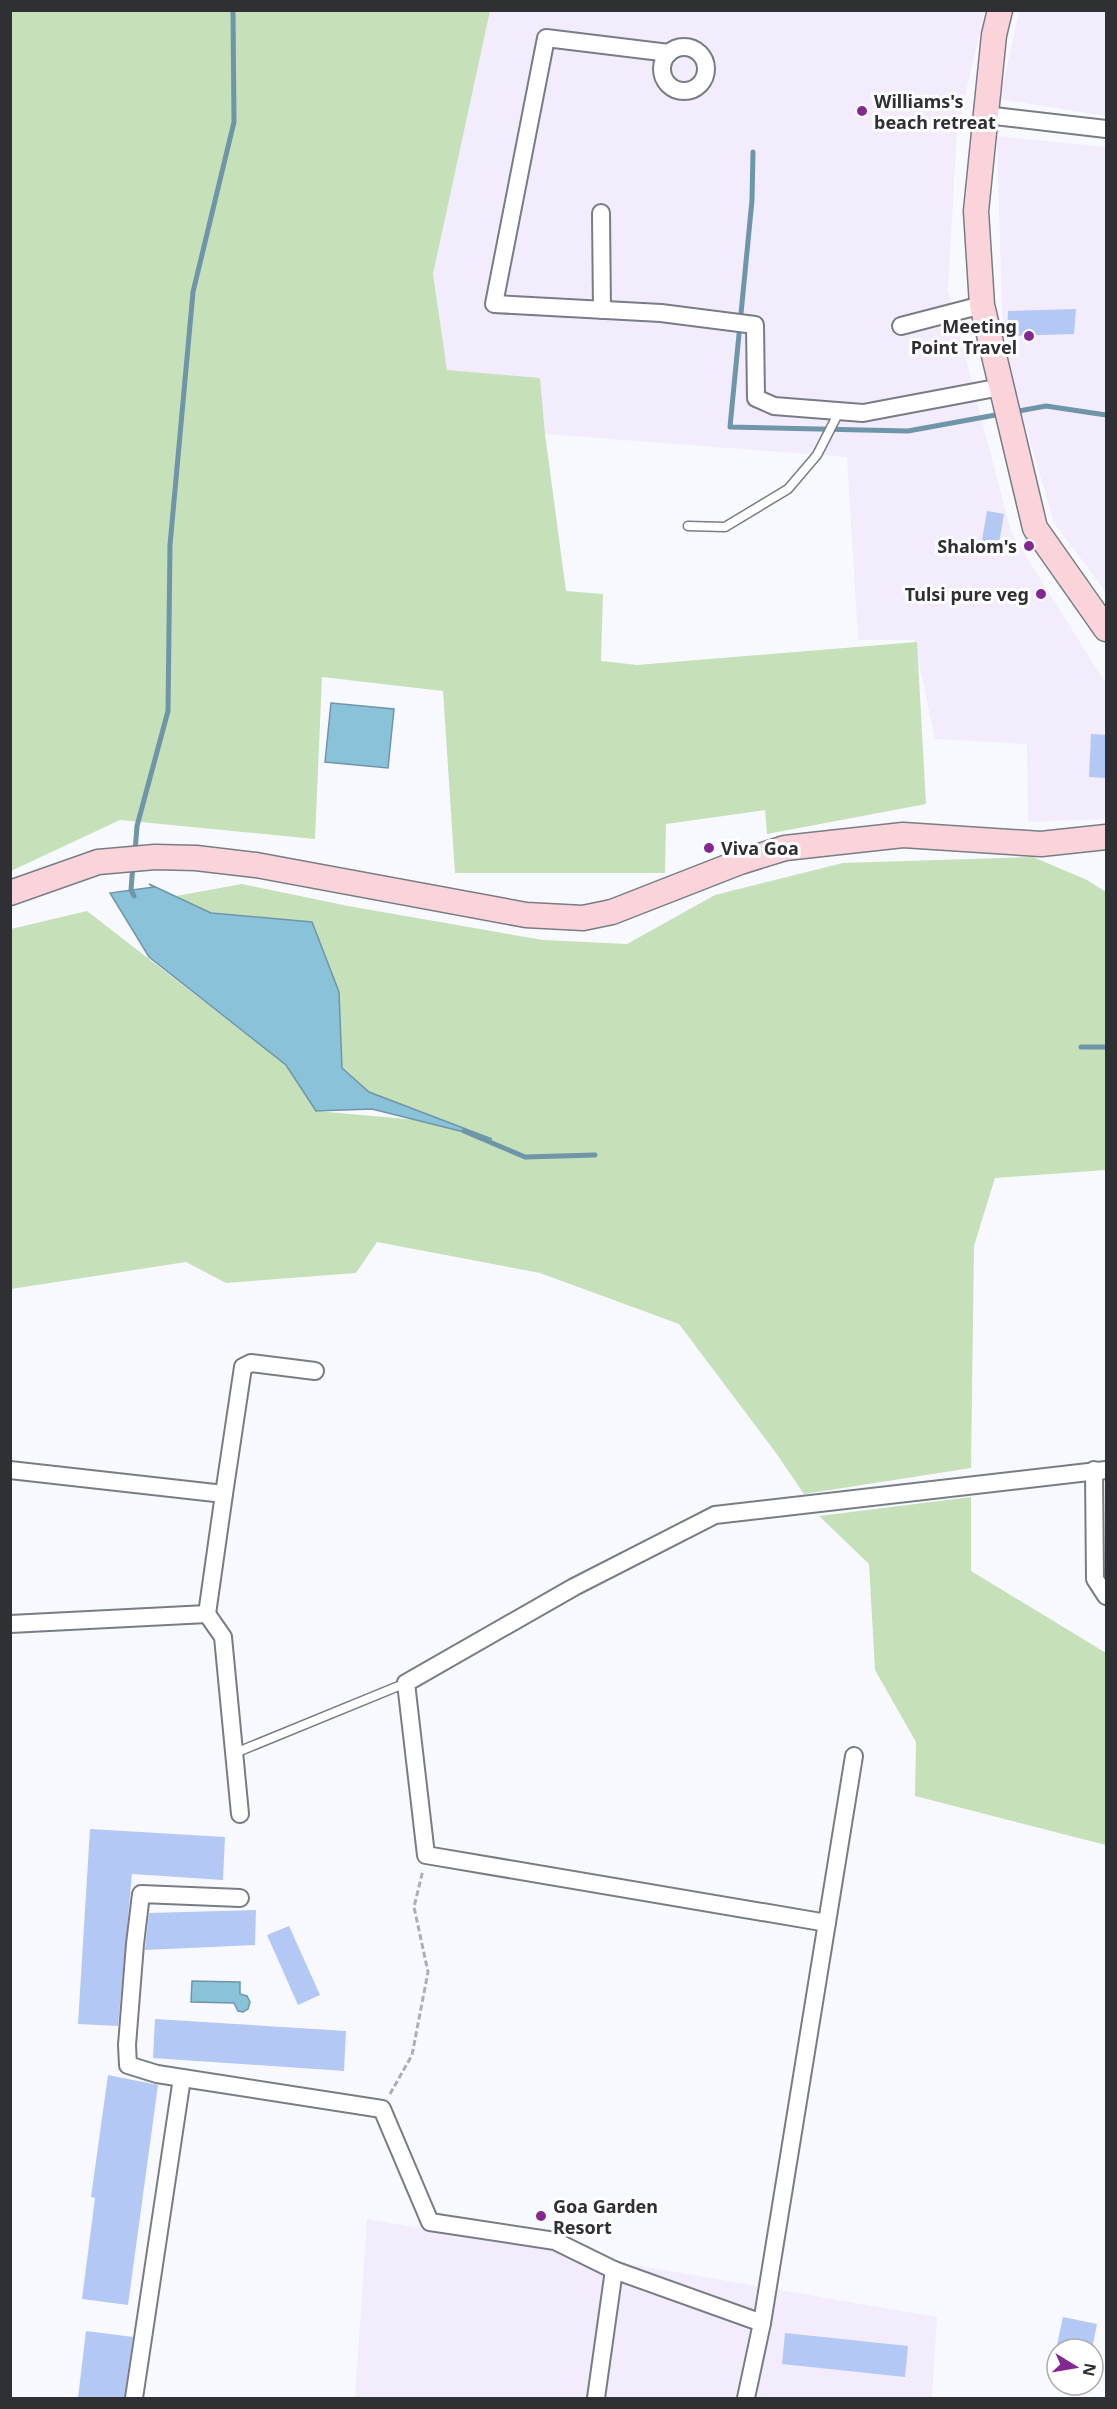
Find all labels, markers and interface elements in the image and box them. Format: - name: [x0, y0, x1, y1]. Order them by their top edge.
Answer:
- place label: Williams's beach retreat: [874, 89, 996, 134]
- marker: Williams's beach retreat: [855, 104, 869, 118]
- place label: Meeting Point Travel: [911, 314, 1017, 359]
- marker: Meeting Point Travel: [1022, 329, 1036, 343]
- place label: Shalom's: [937, 534, 1017, 558]
- marker: Shalom's: [1022, 539, 1036, 553]
- place label: Tulsi pure veg: [905, 582, 1029, 606]
- marker: Tulsi pure veg: [1034, 587, 1048, 601]
- place label: Viva Goa: [721, 836, 799, 860]
- marker: Viva Goa: [702, 841, 716, 855]
- place label: Goa Garden Resort: [553, 2194, 658, 2239]
- marker: Goa Garden Resort: [534, 2209, 548, 2223]
- north arrow: [1045, 2337, 1105, 2397]
- text: N: [1078, 2361, 1102, 2378]

